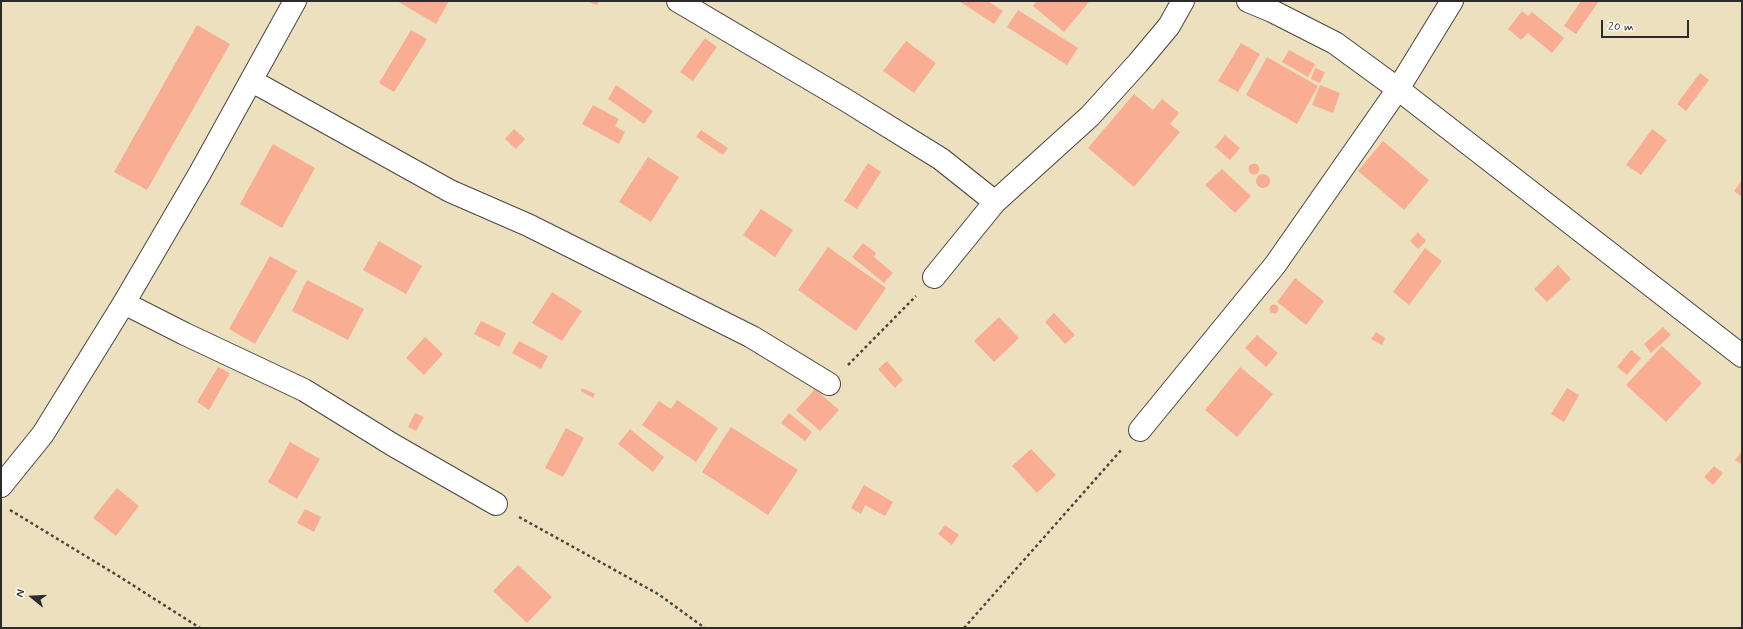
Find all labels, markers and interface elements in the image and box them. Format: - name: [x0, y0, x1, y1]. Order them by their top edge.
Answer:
- scale bar: [1603, 12, 1691, 38]
- text: 20 m: [1608, 19, 1634, 35]
- north arrow: [12, 577, 52, 617]
- text: N: [13, 588, 28, 599]

